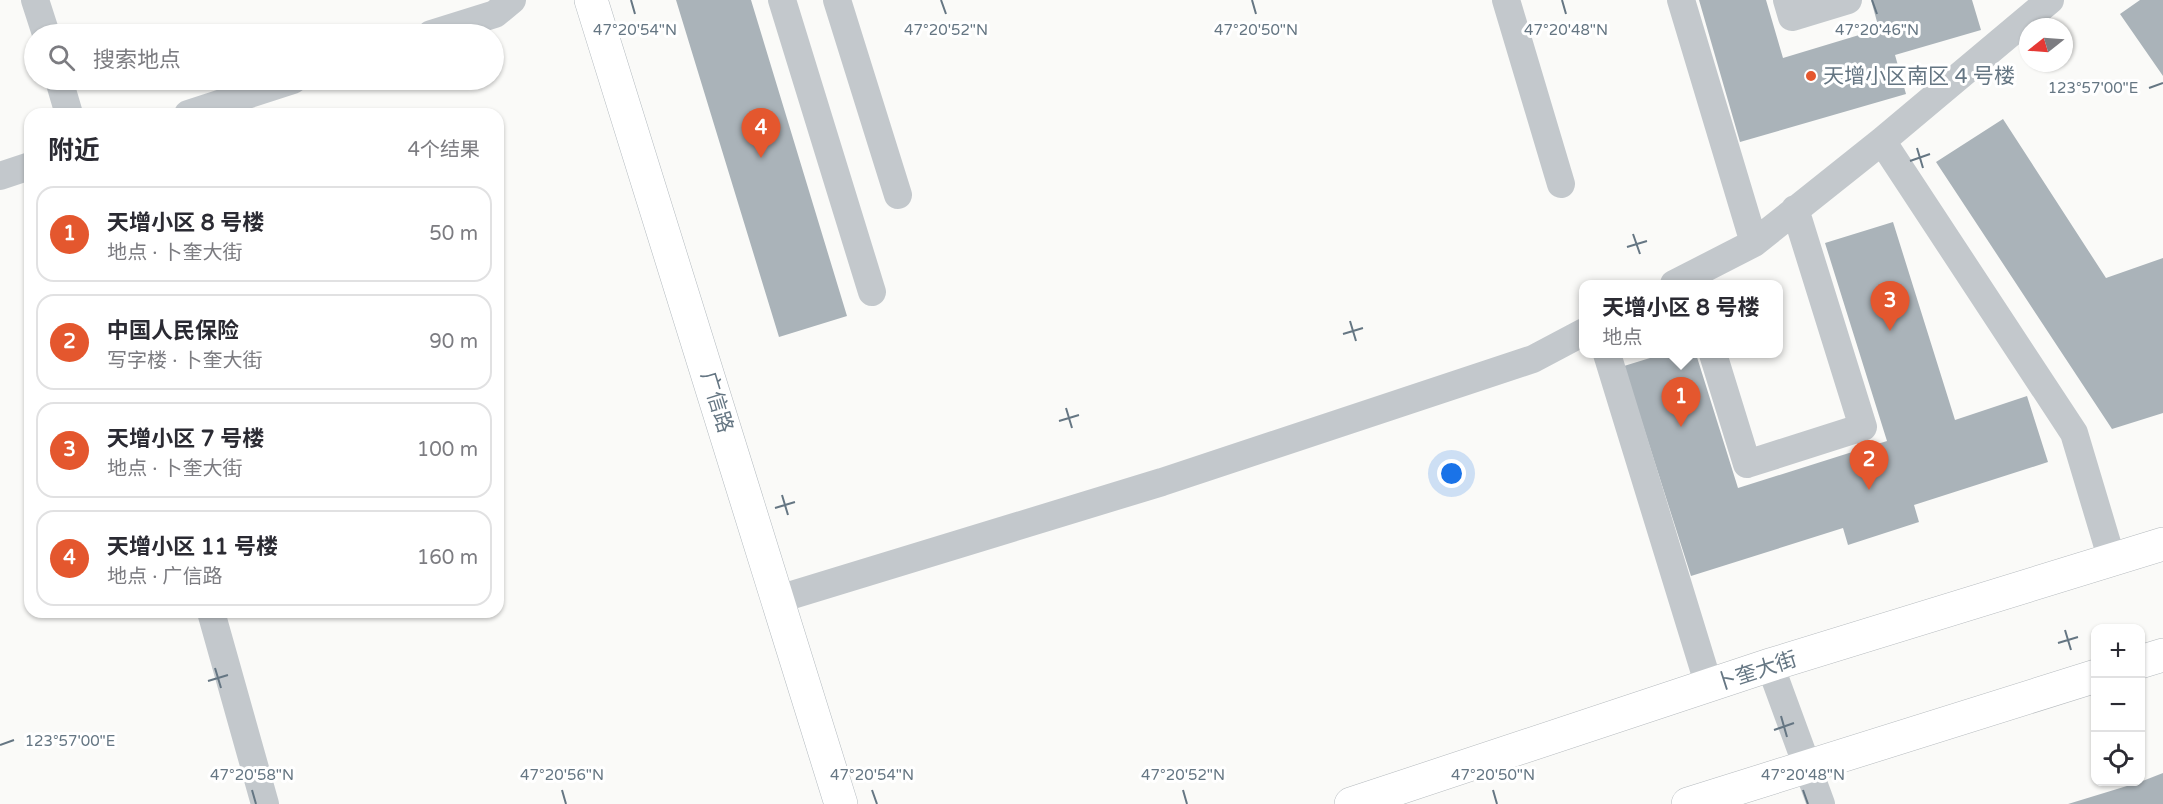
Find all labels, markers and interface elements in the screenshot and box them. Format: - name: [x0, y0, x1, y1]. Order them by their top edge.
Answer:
- north arrow: [2019, 18, 2073, 72]
- text: 47°20'54"N: [593, 21, 677, 39]
- text: 47°20'52"N: [904, 21, 988, 39]
- text: 47°20'50"N: [1214, 21, 1298, 39]
- text: 47°20'48"N: [1524, 21, 1608, 39]
- text: 47°20'46"N: [1835, 21, 1919, 39]
- search box: [24, 24, 504, 90]
- icon: search: [45, 41, 78, 74]
- text: 搜索地点: [93, 47, 181, 73]
- place label: 天增小区南区 4 号楼: [1823, 64, 2015, 89]
- marker: 天增小区南区 4 号楼: [1804, 69, 1818, 83]
- text: 123°57'00"E: [2048, 79, 2138, 97]
- pin: 4: [742, 108, 780, 158]
- text: 附近: [48, 135, 100, 166]
- text: 4个结果: [407, 138, 480, 162]
- text: 天增小区 8 号楼: [107, 210, 264, 236]
- text: 1: [63, 222, 76, 246]
- text: 50 m: [429, 222, 478, 246]
- text: 地点 · 卜奎大街: [107, 241, 243, 265]
- popup: [1579, 280, 1783, 358]
- pin: 3: [1870, 282, 1910, 331]
- text: 天增小区 8 号楼: [1602, 295, 1760, 321]
- text: 中国人民保险: [107, 318, 239, 344]
- text: 地点: [1602, 326, 1642, 350]
- text: 2: [63, 330, 76, 354]
- text: 90 m: [429, 330, 478, 354]
- text: 写字楼 · 卜奎大街: [107, 349, 263, 373]
- street label: 广信路: [695, 368, 738, 436]
- pin: 1: [1662, 378, 1700, 427]
- text: 天增小区 7 号楼: [107, 426, 264, 452]
- text: 3: [63, 438, 76, 462]
- text: 100 m: [417, 438, 478, 462]
- pin: 2: [1850, 440, 1888, 490]
- text: 地点 · 卜奎大街: [107, 457, 243, 481]
- your location: [1437, 459, 1466, 488]
- text: 天增小区 11 号楼: [107, 534, 278, 560]
- text: 4: [63, 546, 76, 570]
- text: 160 m: [417, 546, 478, 570]
- text: 地点 · 广信路: [107, 565, 223, 589]
- map controls: [2091, 624, 2145, 786]
- button: +: [2091, 624, 2145, 678]
- street label: 卜奎大街: [1712, 647, 1800, 696]
- button: −: [2091, 678, 2145, 732]
- text: 123°57'00"E: [25, 732, 115, 750]
- button: locate: [2091, 732, 2145, 786]
- text: 47°20'58"N: [210, 766, 294, 784]
- text: 47°20'56"N: [520, 766, 604, 784]
- text: 47°20'54"N: [830, 766, 914, 784]
- text: 47°20'52"N: [1141, 766, 1225, 784]
- text: 47°20'50"N: [1451, 766, 1535, 784]
- text: 47°20'48"N: [1761, 766, 1845, 784]

